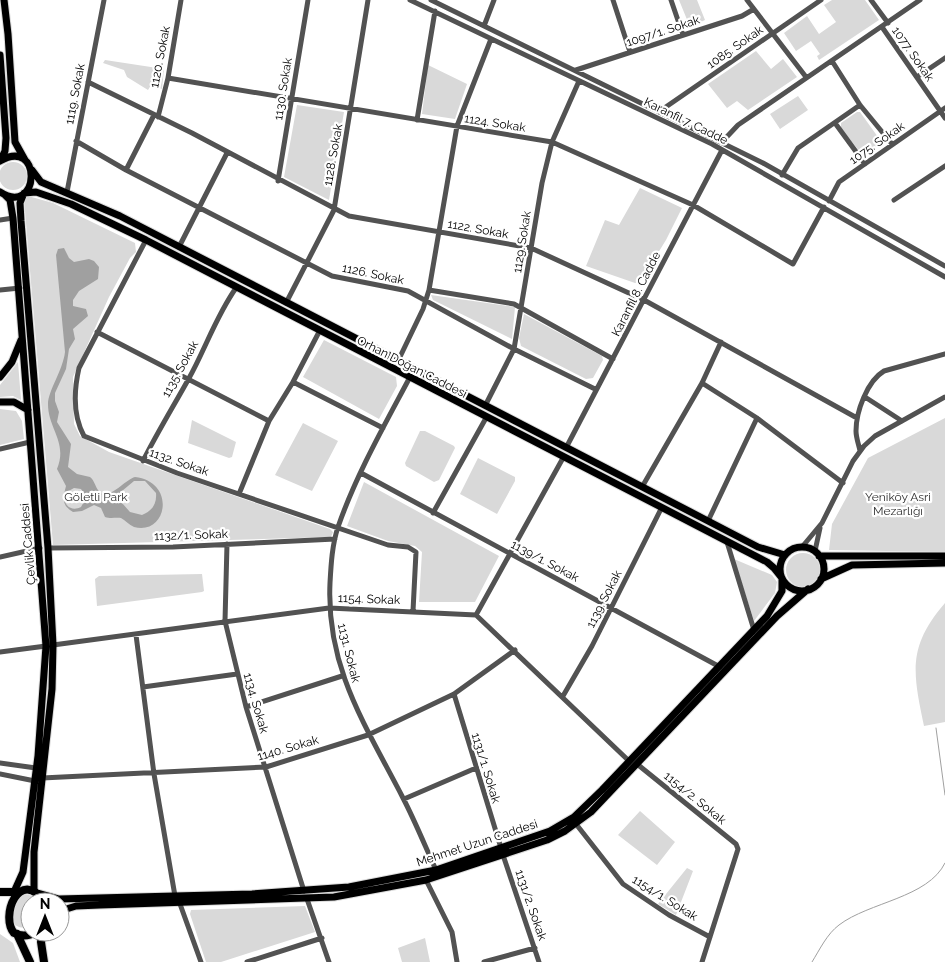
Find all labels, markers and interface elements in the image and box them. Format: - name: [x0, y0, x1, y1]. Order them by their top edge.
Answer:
- street label: 1097/1. Sokak: [625, 12, 702, 49]
- street label: 1085. Sokak: [704, 22, 766, 71]
- street label: 1120. Sokak: [147, 24, 173, 89]
- street label: 1077. Sokak: [889, 24, 937, 85]
- street label: 1130. Sokak: [271, 56, 295, 121]
- street label: 1119. Sokak: [62, 62, 88, 125]
- street label: Karanfil 7. Cadde: [642, 95, 730, 147]
- street label: 1124. Sokak: [463, 111, 527, 135]
- street label: 1075. Sokak: [847, 119, 908, 167]
- street label: 1128. Sokak: [321, 122, 345, 187]
- street label: 1129. Sokak: [510, 209, 534, 274]
- street label: 1122. Sokak: [446, 217, 510, 241]
- street label: Karanfil 8. Cadde: [609, 249, 663, 339]
- street label: 1126. Sokak: [341, 261, 406, 288]
- street label: Orhan Doğan Caddesi: [355, 333, 469, 401]
- street label: 1135. Sokak: [159, 338, 202, 400]
- street label: 1132. Sokak: [147, 445, 211, 479]
- park label: Göletli Park: [64, 490, 128, 504]
- park label: Yeniköy Asri Mezarlığı: [865, 490, 931, 518]
- street label: Çevlik Caddesi: [17, 503, 39, 585]
- street label: 1132/1. Sokak: [154, 527, 229, 543]
- street label: 1139/1. Sokak: [509, 537, 582, 585]
- street label: 1139. Sokak: [584, 567, 625, 630]
- street label: 1154. Sokak: [338, 591, 401, 607]
- street label: 1131. Sokak: [335, 622, 363, 685]
- street label: 1134. Sokak: [241, 671, 271, 735]
- street label: 1131/1. Sokak: [469, 731, 504, 806]
- street label: 1140. Sokak: [256, 732, 321, 763]
- street label: 1154/2. Sokak: [661, 769, 729, 828]
- street label: Mehmet Uzun Caddesi: [415, 817, 539, 869]
- street label: 1131/2. Sokak: [512, 868, 550, 943]
- street label: 1154/1. Sokak: [630, 872, 701, 924]
- north arrow: [20, 892, 70, 942]
- text: N: [40, 896, 50, 912]

